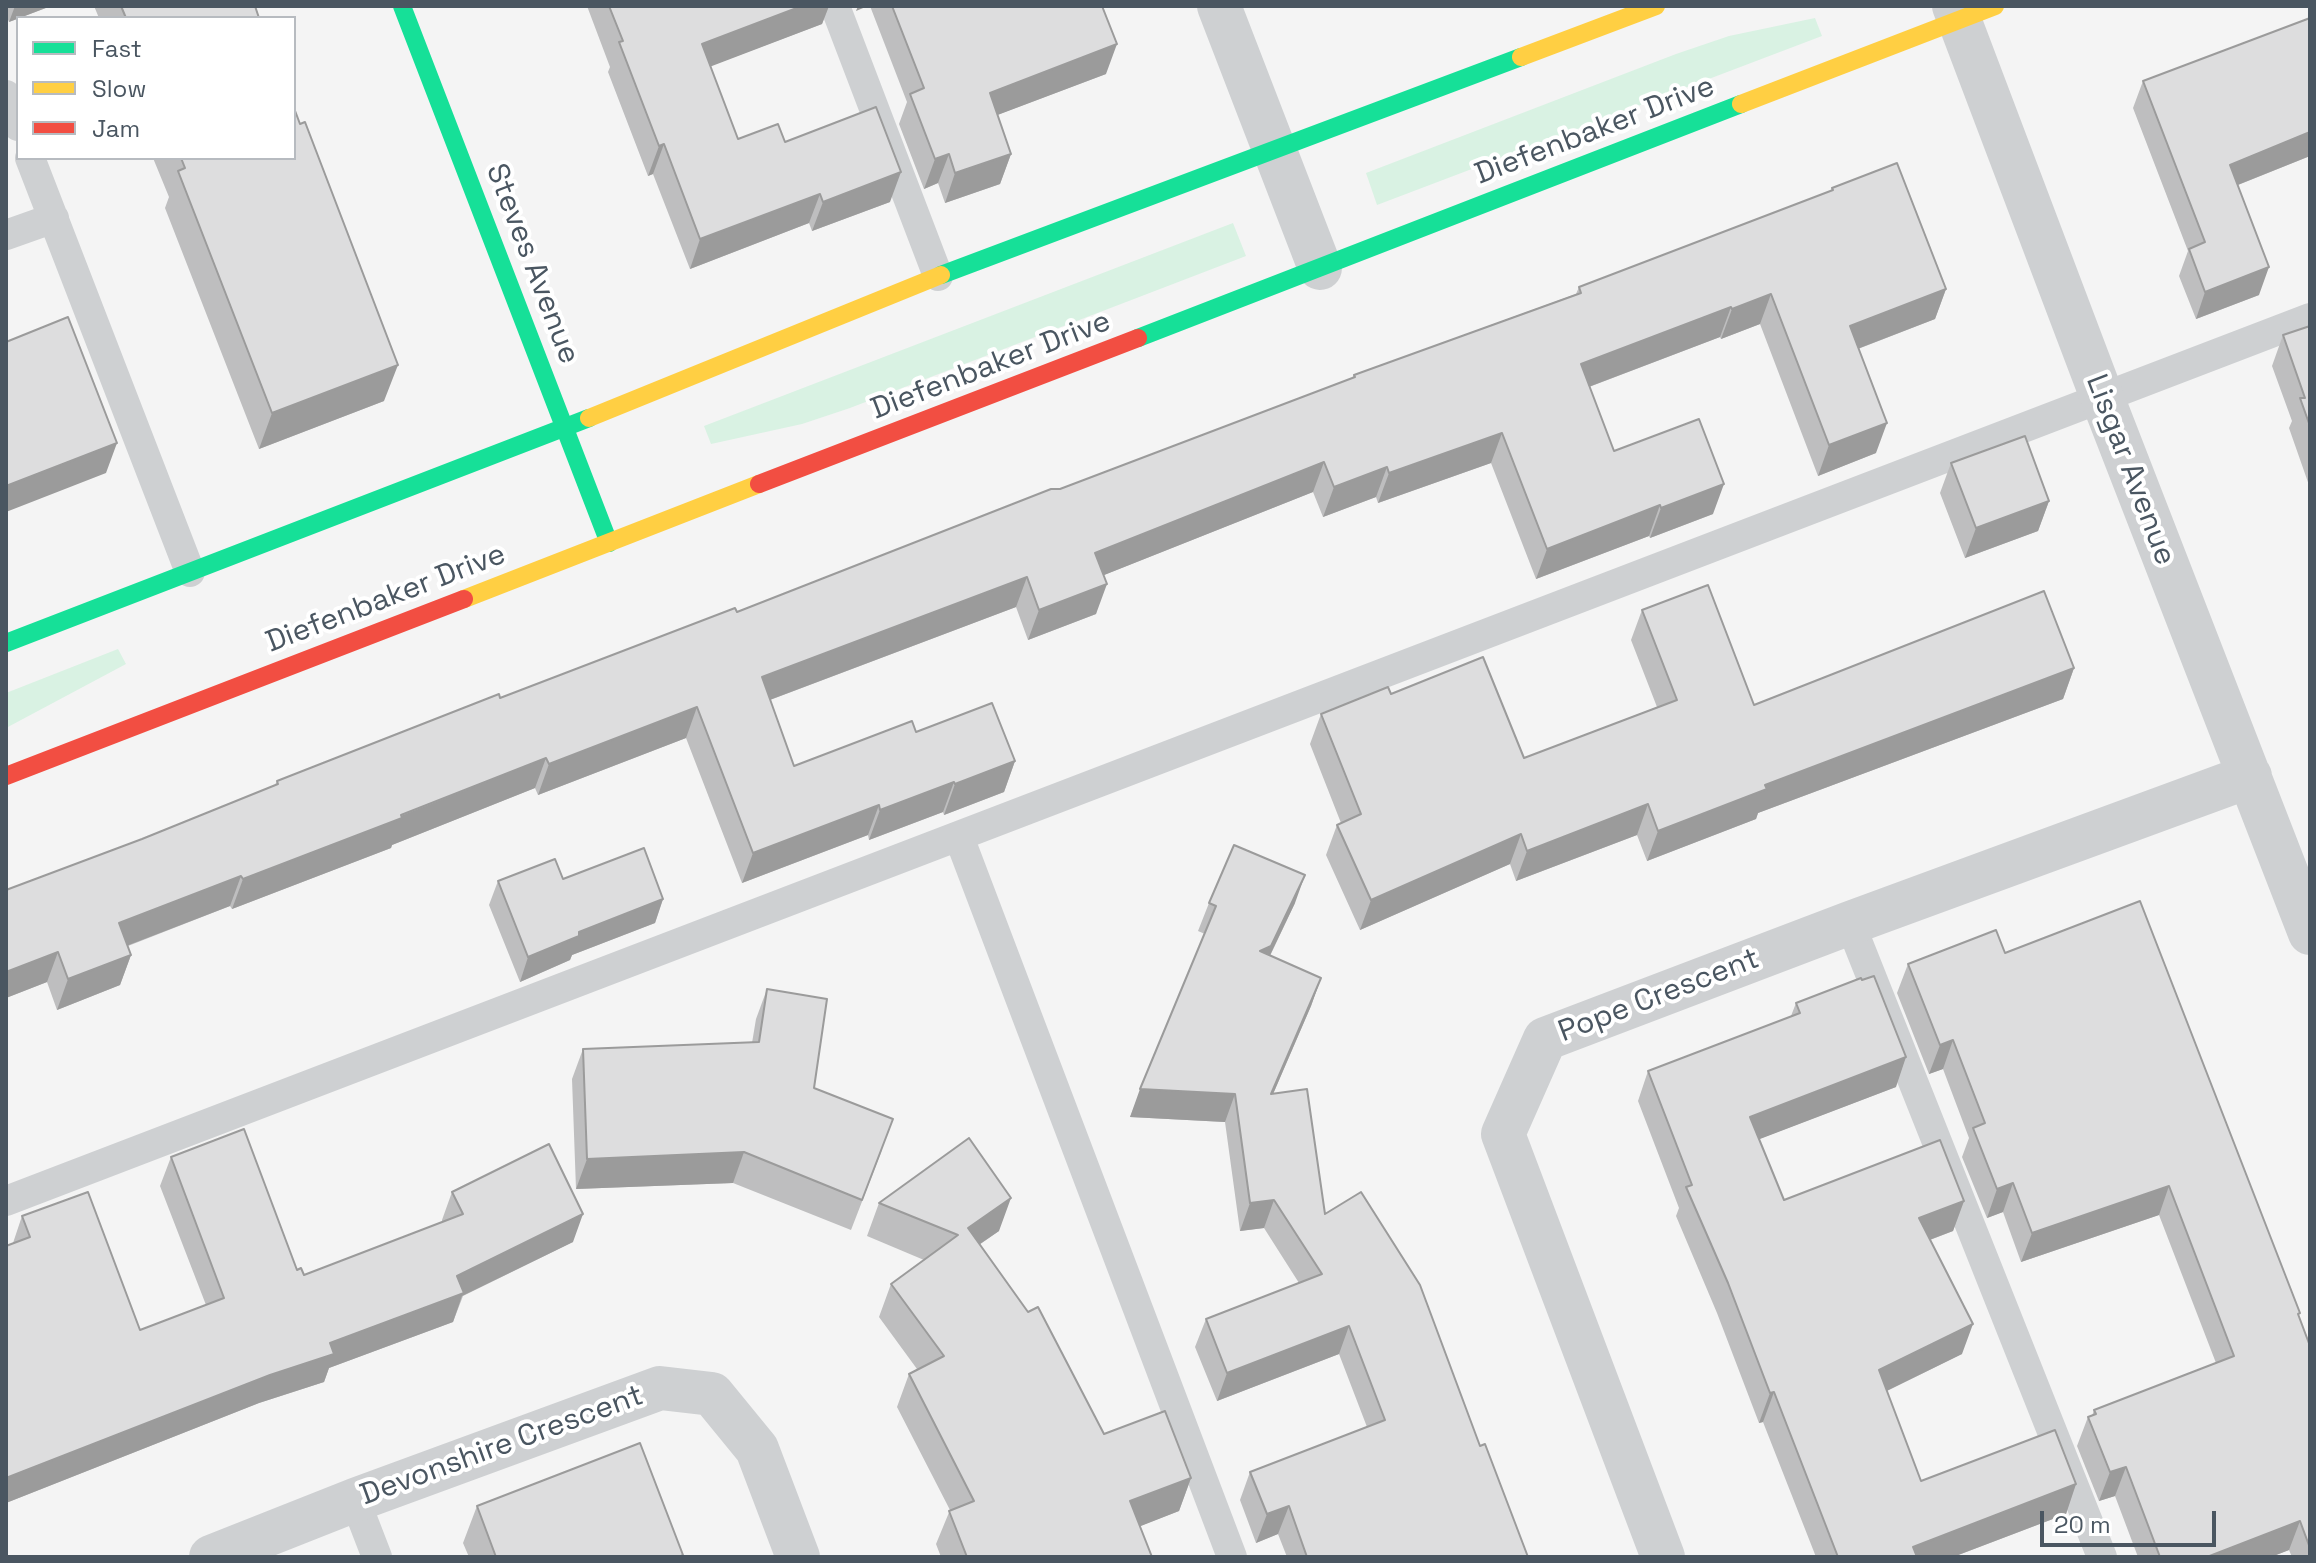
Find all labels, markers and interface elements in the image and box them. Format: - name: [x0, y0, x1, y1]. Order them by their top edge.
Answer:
- legend: [16, 16, 296, 160]
- text: Fast: [92, 33, 142, 64]
- street label: Diefenbaker Drive: [1470, 69, 1720, 193]
- text: Slow: [92, 73, 146, 104]
- text: Jam: [92, 113, 140, 144]
- street label: Steves Avenue: [477, 159, 587, 369]
- street label: Diefenbaker Drive: [866, 304, 1116, 428]
- street label: Lisgar Avenue: [2077, 370, 2183, 570]
- street label: Diefenbaker Drive: [261, 537, 511, 661]
- street label: Pope Crescent: [1554, 941, 1764, 1051]
- street label: Devonshire Crescent: [356, 1378, 648, 1514]
- scale bar: [2044, 1495, 2220, 1545]
- text: 20 m: [2054, 1509, 2111, 1540]

